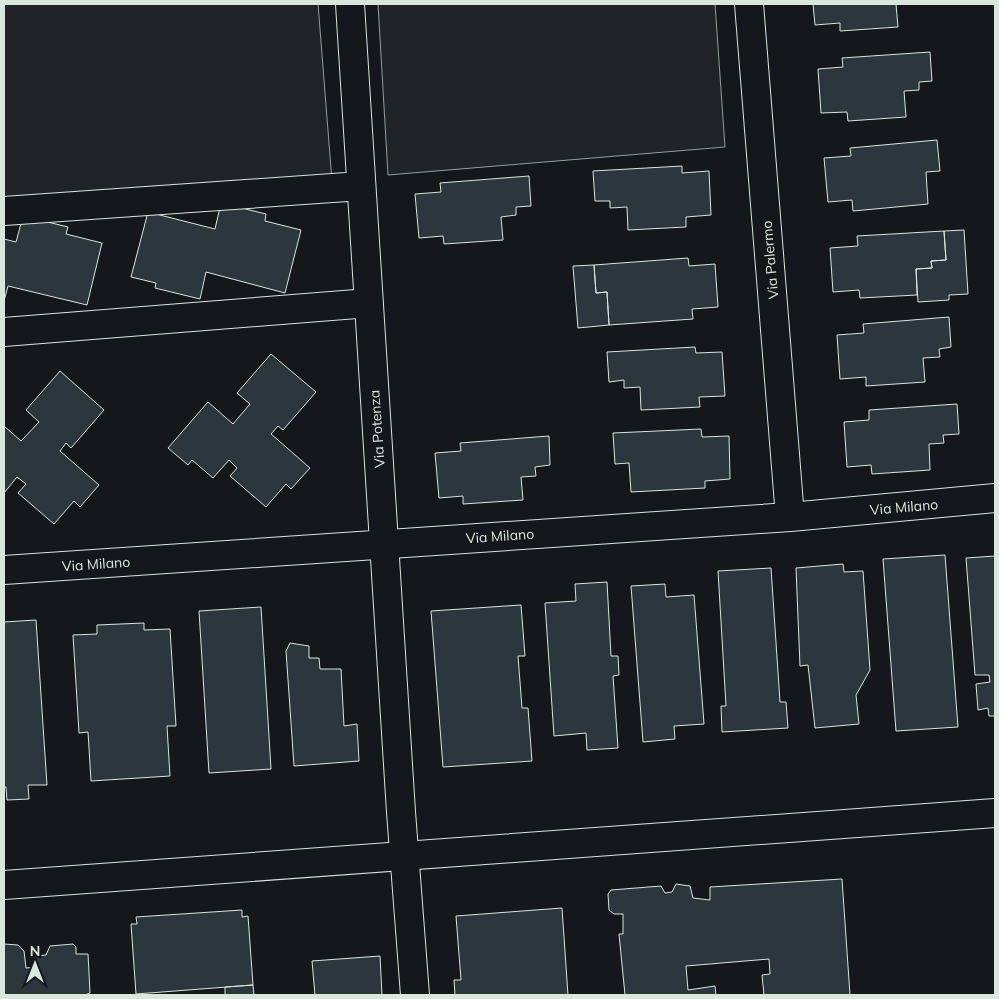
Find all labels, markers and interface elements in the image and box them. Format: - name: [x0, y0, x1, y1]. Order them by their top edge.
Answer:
- street label: Via Palermo: [758, 220, 782, 300]
- street label: Via Potenza: [365, 389, 389, 469]
- street label: Via Milano: [869, 495, 939, 519]
- street label: Via Milano: [465, 525, 535, 547]
- street label: Via Milano: [61, 553, 131, 575]
- north arrow: [10, 939, 60, 989]
- text: N: [30, 942, 40, 960]

